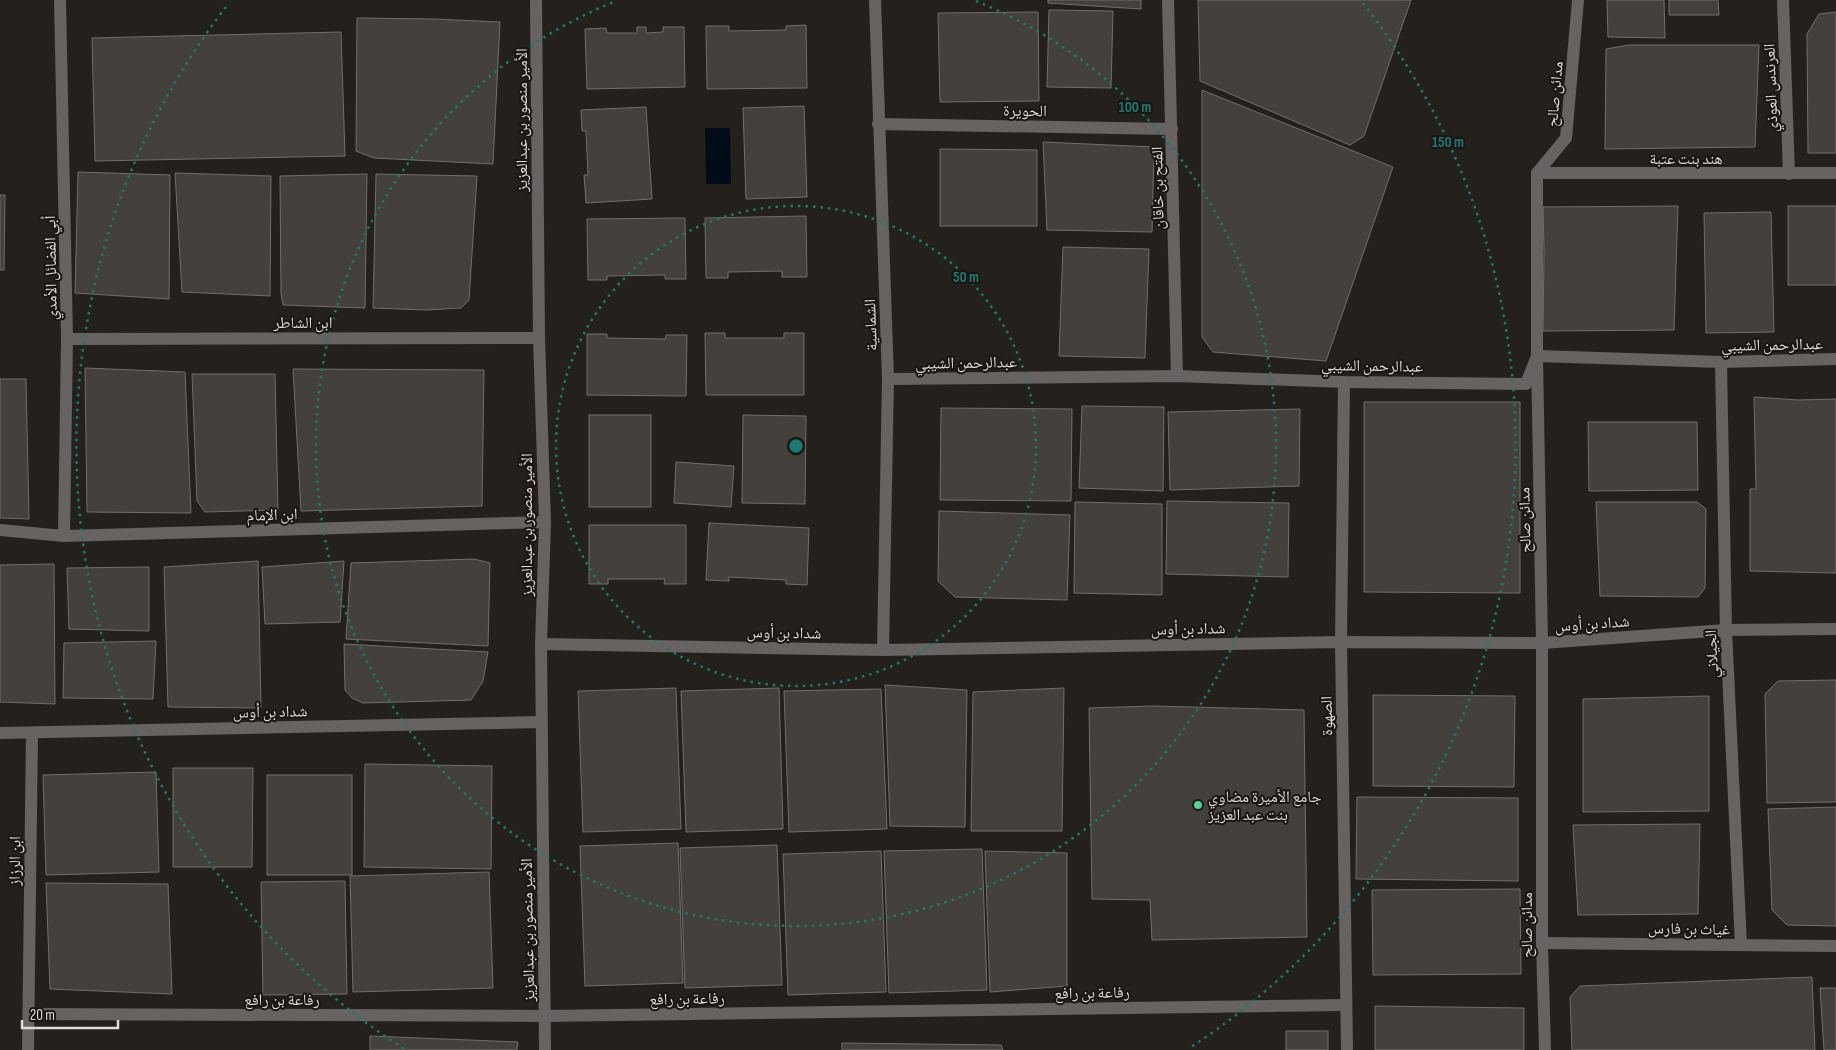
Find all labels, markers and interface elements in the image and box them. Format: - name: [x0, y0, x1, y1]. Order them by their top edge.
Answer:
- street label: العرندس العوذي: [1760, 43, 1785, 133]
- street label: الأمير منصور بن عبدالعزيز: [513, 48, 532, 193]
- street label: مدائن صالح: [1543, 61, 1568, 128]
- text: 100 m: [1119, 98, 1151, 117]
- street label: الحويرة: [1003, 102, 1047, 121]
- text: 150 m: [1432, 133, 1464, 152]
- street label: الفتح بن خاقان: [1148, 146, 1169, 230]
- street label: هند بنت عتبة: [1649, 150, 1723, 169]
- street label: أبي الفضائل الأمدي: [40, 215, 64, 321]
- text: 50 m: [953, 268, 979, 287]
- street label: الشماسية: [861, 299, 882, 351]
- street label: ابن الشاطر: [273, 314, 333, 333]
- street label: عبدالرحمن الشيبي: [1721, 335, 1823, 358]
- street label: عبدالرحمن الشيبي: [915, 353, 1017, 376]
- street label: عبدالرحمن الشيبي: [1321, 356, 1423, 379]
- centre of rings: [787, 437, 805, 455]
- street label: الأمير منصور بن عبدالعزيز: [518, 453, 537, 598]
- street label: مدائن صالح: [1515, 487, 1536, 553]
- street label: ابن الإمام: [246, 505, 298, 526]
- street label: شداد بن أوس: [1554, 612, 1630, 637]
- street label: شداد بن أوس: [1150, 619, 1226, 640]
- street label: شداد بن أوس: [746, 623, 822, 644]
- street label: الجيلاني: [1702, 629, 1725, 679]
- street label: الصهوة: [1318, 696, 1337, 736]
- street label: شداد بن أوس: [232, 702, 308, 723]
- place label: جامع الأميرة مضاوي بنت عبد العزيز: [1207, 788, 1322, 825]
- marker: جامع الأميرة مضاوي بنت عبد العزيز: [1192, 799, 1204, 811]
- street label: ابن الرزاز: [6, 836, 25, 887]
- street label: الأمير منصور بن عبدالعزيز: [518, 858, 539, 1003]
- street label: مدائن صالح: [1518, 892, 1537, 958]
- street label: غياث بن فارس: [1648, 919, 1730, 940]
- street label: رفاعة بن رافع: [1054, 983, 1130, 1004]
- street label: رفاعة بن رافع: [649, 989, 725, 1010]
- street label: رفاعة بن رافع: [244, 991, 320, 1010]
- scale bar: [22, 998, 119, 1030]
- text: 20 m: [30, 1006, 55, 1025]

